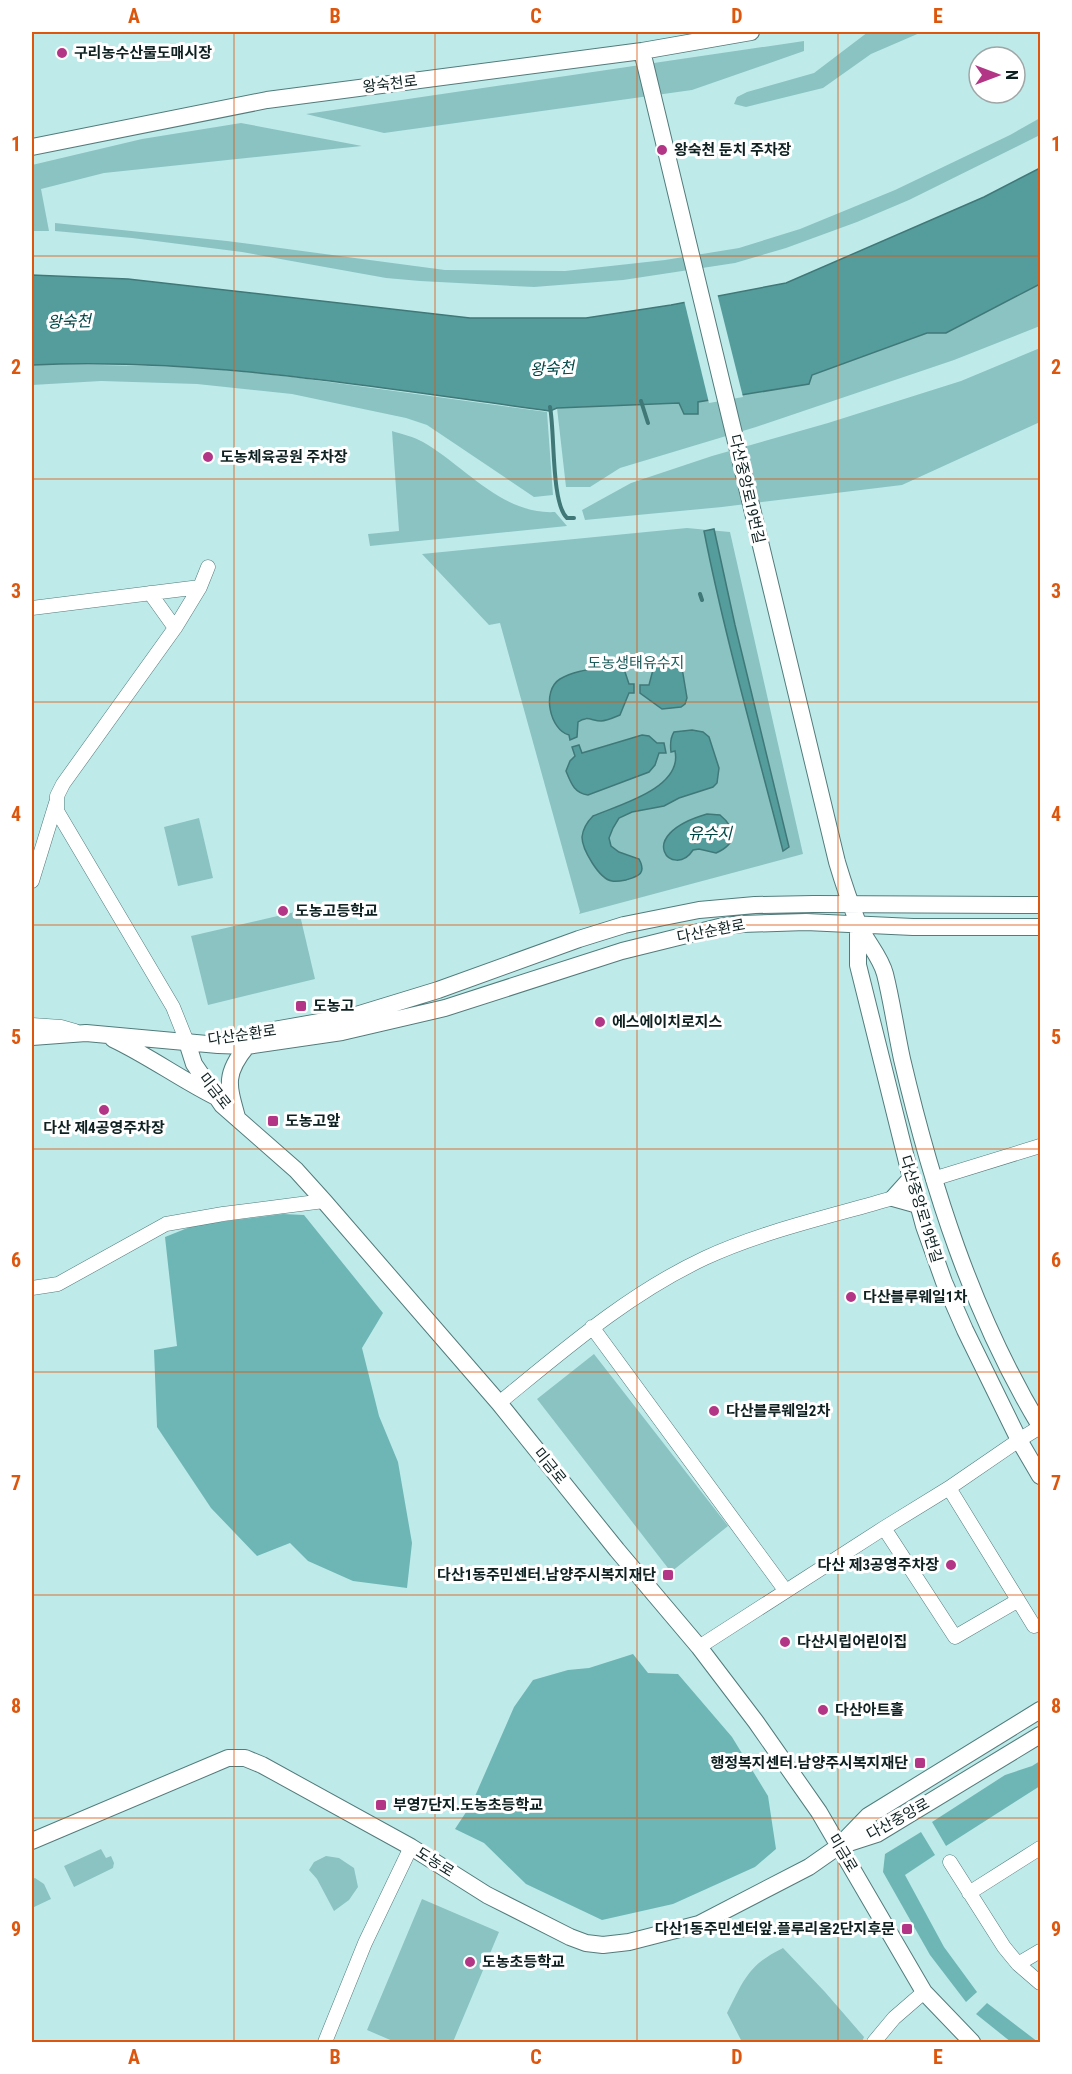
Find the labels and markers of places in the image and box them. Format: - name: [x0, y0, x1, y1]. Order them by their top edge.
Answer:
- place label: 구리농수산물도매시장: [74, 44, 212, 62]
- marker: 구리농수산물도매시장: [55, 46, 69, 60]
- place label: 왕숙천 둔치 주차장: [674, 141, 792, 159]
- marker: 왕숙천 둔치 주차장: [655, 143, 669, 157]
- place label: 도농체육공원 주차장: [220, 448, 348, 466]
- marker: 도농체육공원 주차장: [201, 450, 215, 464]
- place label: 도농고등학교: [295, 902, 378, 920]
- marker: 도농고등학교: [276, 904, 290, 918]
- place label: 도농고: [313, 997, 355, 1015]
- marker: 도농고: [294, 999, 308, 1013]
- place label: 에스에이치로지스: [612, 1013, 723, 1031]
- marker: 에스에이치로지스: [593, 1015, 607, 1029]
- marker: 다산 제4공영주차장: [97, 1103, 111, 1117]
- place label: 도농고앞: [285, 1112, 340, 1130]
- marker: 도농고앞: [266, 1114, 280, 1128]
- place label: 다산 제4공영주차장: [43, 1119, 165, 1137]
- place label: 다산블루웨일1차: [863, 1288, 967, 1306]
- marker: 다산블루웨일1차: [844, 1290, 858, 1304]
- place label: 다산블루웨일2차: [726, 1402, 830, 1420]
- marker: 다산블루웨일2차: [707, 1404, 721, 1418]
- place label: 다산 제3공영주차장: [818, 1556, 939, 1574]
- marker: 다산 제3공영주차장: [944, 1558, 958, 1572]
- place label: 다산1동주민센터.남양주시복지재단: [437, 1566, 656, 1584]
- marker: 다산1동주민센터.남양주시복지재단: [661, 1568, 675, 1582]
- place label: 다산시립어린이집: [797, 1633, 907, 1651]
- marker: 다산시립어린이집: [778, 1635, 792, 1649]
- place label: 다산아트홀: [835, 1701, 904, 1719]
- marker: 다산아트홀: [816, 1703, 830, 1717]
- place label: 행정복지센터.남양주시복지재단: [710, 1754, 908, 1772]
- marker: 행정복지센터.남양주시복지재단: [913, 1756, 927, 1770]
- place label: 부영7단지.도농초등학교: [393, 1796, 543, 1814]
- marker: 부영7단지.도농초등학교: [374, 1798, 388, 1812]
- place label: 다산1동주민센터앞.플루리움2단지후문: [655, 1920, 895, 1938]
- marker: 다산1동주민센터앞.플루리움2단지후문: [900, 1922, 914, 1936]
- place label: 도농초등학교: [482, 1953, 565, 1971]
- marker: 도농초등학교: [463, 1955, 477, 1969]

